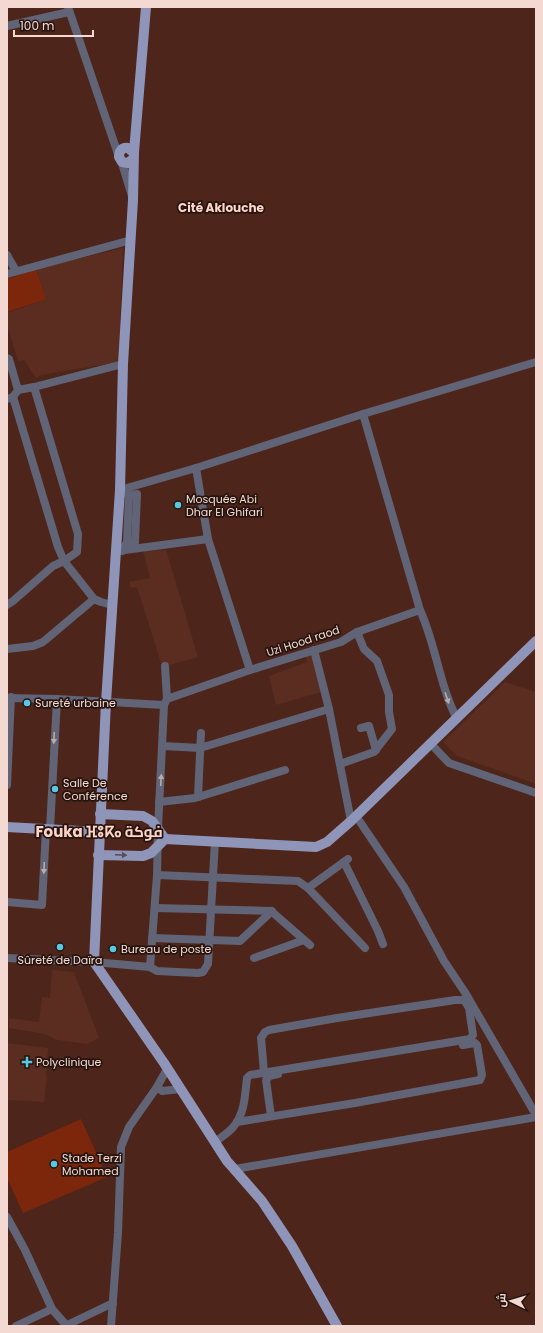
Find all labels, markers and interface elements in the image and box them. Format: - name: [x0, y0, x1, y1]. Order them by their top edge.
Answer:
- scale bar: [14, 12, 93, 38]
- text: 100 m: [20, 17, 54, 34]
- district label: Cité Aklouche: [178, 199, 264, 216]
- place label: Mosquée Abi Dhar El Ghifari: [186, 491, 263, 520]
- marker: Mosquée Abi Dhar El Ghifari: [173, 500, 183, 510]
- street label: Uzi Hood raod: [264, 622, 342, 660]
- one-way arrow: [445, 692, 451, 704]
- place label: Sureté urbaine: [35, 695, 116, 711]
- marker: Sureté urbaine: [22, 698, 32, 708]
- one-way arrow: [51, 732, 58, 744]
- one-way arrow: [157, 774, 164, 786]
- place label: Salle De Conférence: [63, 775, 128, 804]
- marker: Salle De Conférence: [50, 784, 60, 794]
- district label: Fouka ⴼⵓⴽⴰ فوكة: [35, 821, 163, 842]
- one-way arrow: [115, 852, 127, 859]
- one-way arrow: [40, 862, 47, 874]
- place label: Bureau de poste: [121, 941, 212, 957]
- marker: Sûreté de Daïra: [55, 942, 65, 952]
- marker: Bureau de poste: [108, 944, 118, 954]
- place label: Sûreté de Daïra: [18, 952, 102, 968]
- place label: Polyclinique: [36, 1054, 102, 1070]
- marker: Polyclinique: [21, 1056, 33, 1068]
- place label: Stade Terzi Mohamed: [62, 1150, 122, 1179]
- marker: Stade Terzi Mohamed: [49, 1159, 59, 1169]
- north arrow: [491, 1281, 531, 1321]
- text: ش: [492, 1292, 510, 1308]

